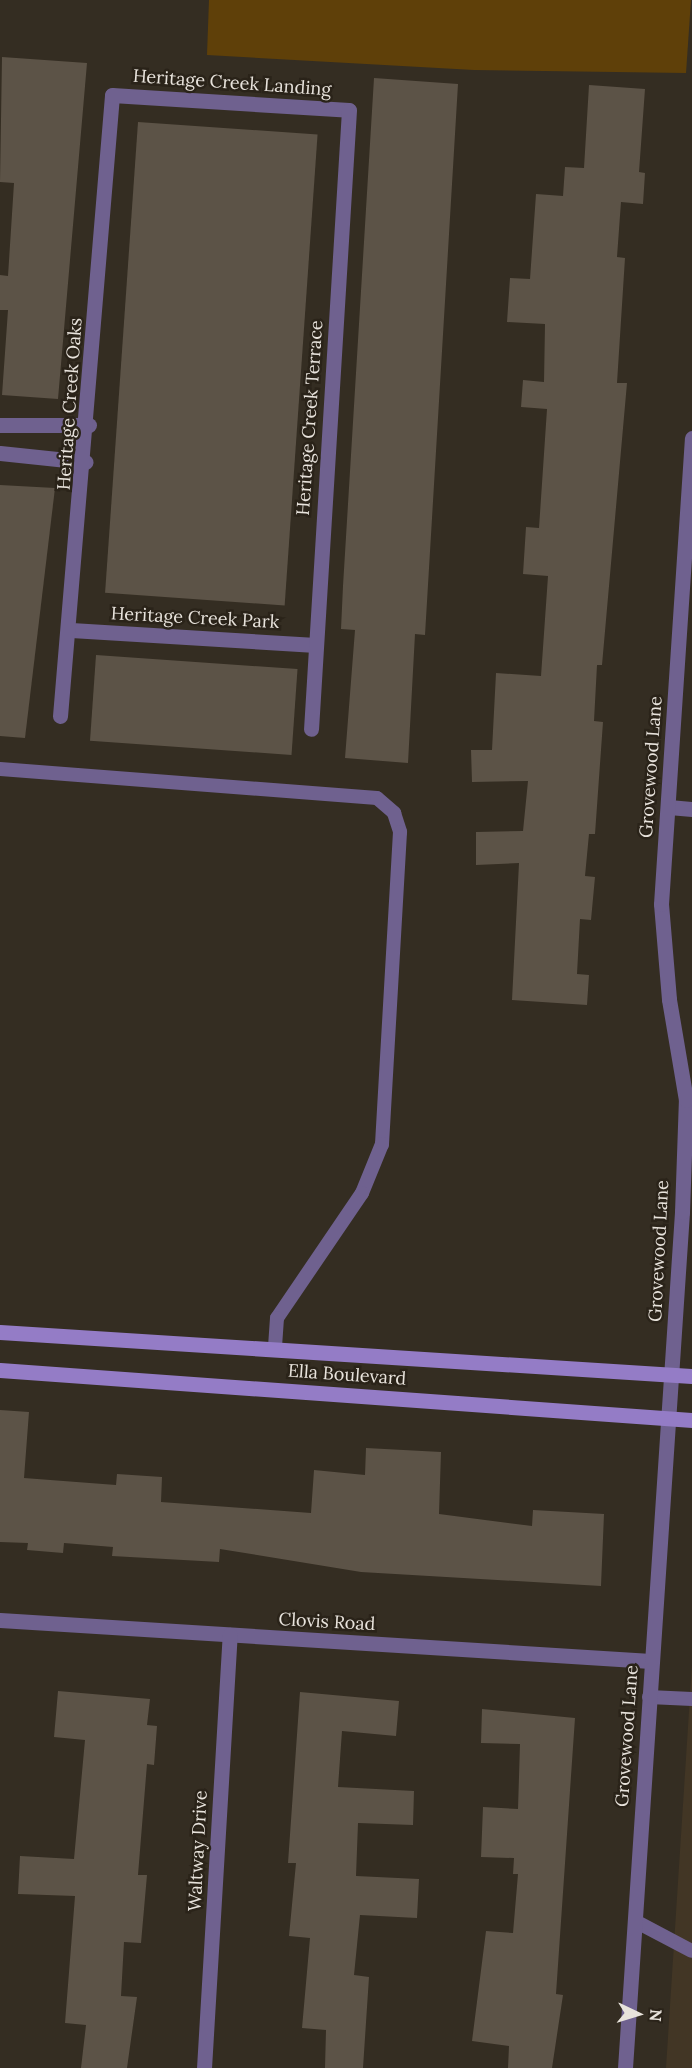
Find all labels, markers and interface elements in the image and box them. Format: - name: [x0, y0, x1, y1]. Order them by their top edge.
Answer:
- street label: Heritage Creek Landing: [132, 65, 332, 101]
- street label: Heritage Creek Oaks: [53, 317, 87, 491]
- street label: Heritage Creek Terrace: [292, 320, 328, 516]
- street label: Heritage Creek Park: [110, 603, 280, 633]
- street label: Grovewood Lane: [635, 695, 667, 839]
- street label: Grovewood Lane: [644, 1180, 674, 1322]
- street label: Ella Boulevard: [287, 1360, 407, 1390]
- street label: Clovis Road: [278, 1609, 376, 1635]
- street label: Grovewood Lane: [611, 1664, 643, 1808]
- street label: Waltway Drive: [184, 1790, 212, 1912]
- north arrow: [608, 1984, 668, 2044]
- text: N: [646, 2008, 666, 2022]

